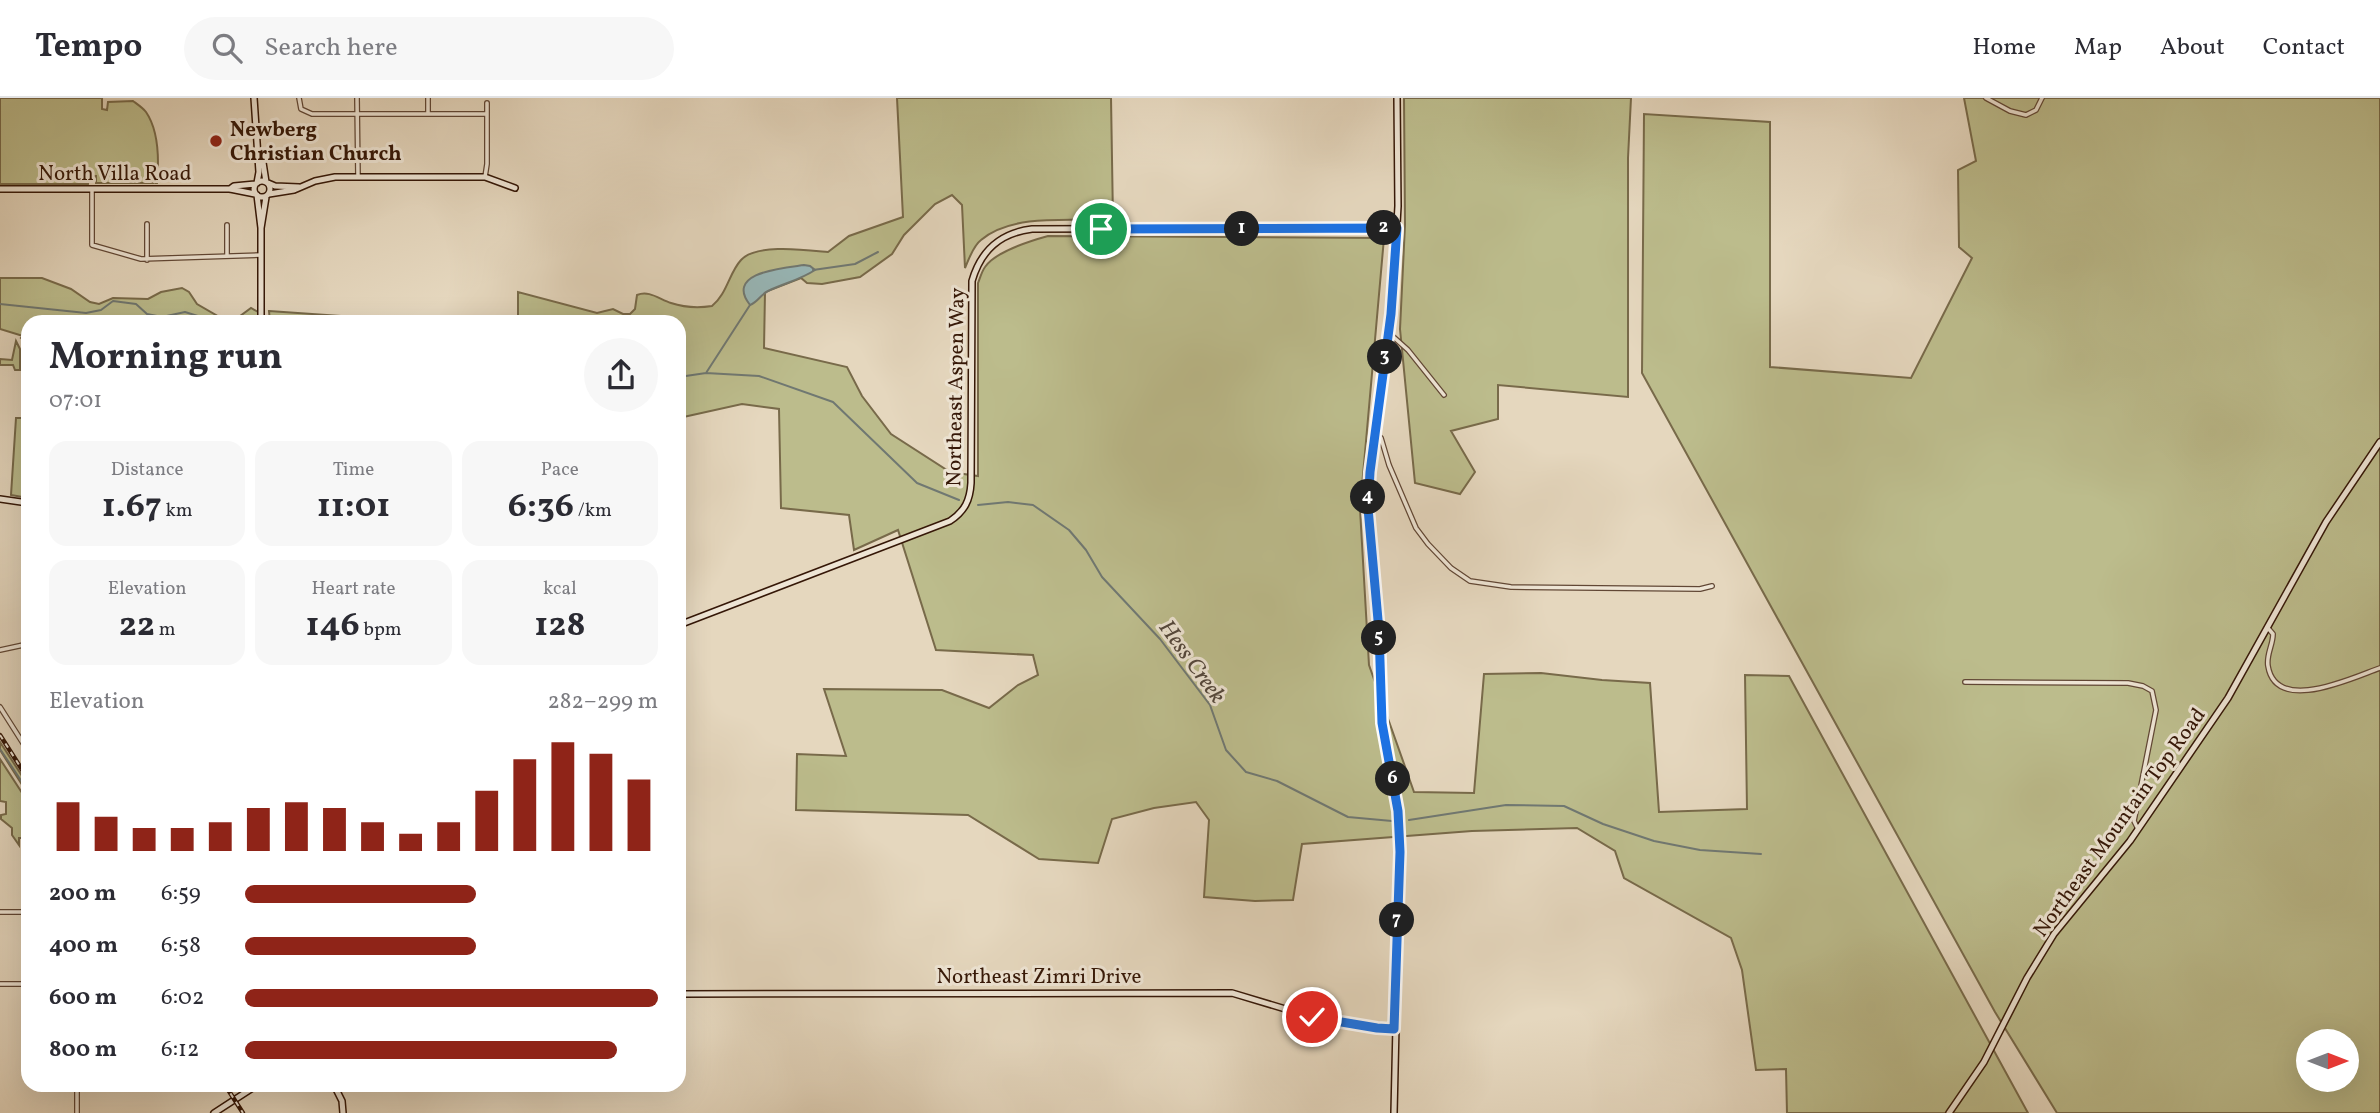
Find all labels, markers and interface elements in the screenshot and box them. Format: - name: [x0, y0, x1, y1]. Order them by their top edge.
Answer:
- search box: [184, 17, 674, 80]
- text: Tempo: [35, 25, 142, 71]
- icon: search: [208, 29, 246, 67]
- text: Search here: [264, 30, 398, 66]
- text: Home: [1972, 31, 2036, 65]
- text: Map: [2074, 31, 2122, 65]
- text: About: [2160, 31, 2225, 65]
- text: Contact: [2263, 31, 2345, 65]
- place label: Newberg Christian Church: [230, 116, 402, 169]
- marker: Newberg Christian Church: [208, 133, 224, 149]
- street label: North Villa Road: [38, 160, 192, 189]
- pin: [1071, 199, 1131, 259]
- icon: arrive: [1082, 210, 1120, 248]
- pin: 2: [1366, 211, 1402, 246]
- pin: 1: [1224, 212, 1260, 246]
- text: 2: [1379, 214, 1388, 240]
- text: 1: [1238, 215, 1245, 241]
- street label: Northeast Aspen Way: [940, 287, 973, 487]
- text: Morning run: [49, 332, 283, 385]
- button: share: [584, 338, 658, 412]
- pin: 3: [1368, 340, 1402, 374]
- text: 3: [1380, 343, 1389, 369]
- text: 07:01: [49, 385, 102, 417]
- text: Distance: [111, 457, 184, 483]
- text: Time: [333, 457, 374, 483]
- text: Pace: [541, 457, 579, 483]
- pin: 4: [1350, 480, 1386, 514]
- text: 1.67: [102, 483, 162, 531]
- text: 11:01: [317, 483, 390, 531]
- text: 6:36: [508, 483, 574, 531]
- text: 4: [1362, 483, 1373, 509]
- text: km: [162, 498, 193, 524]
- text: /km: [574, 498, 612, 524]
- text: Elevation: [108, 576, 187, 602]
- text: Heart rate: [312, 576, 395, 602]
- text: kcal: [543, 576, 577, 602]
- text: 22: [119, 602, 155, 650]
- text: 146: [305, 602, 360, 650]
- text: 128: [534, 602, 586, 650]
- water label: Hess Creek: [1150, 614, 1233, 711]
- text: m: [155, 617, 176, 643]
- text: bpm: [360, 617, 402, 643]
- pin: 5: [1362, 620, 1396, 656]
- text: 5: [1374, 624, 1383, 650]
- text: Elevation: [49, 686, 145, 718]
- text: 282–299 m: [547, 686, 658, 718]
- street label: Northeast Mountain Top Road: [2027, 702, 2213, 943]
- pin: 6: [1376, 762, 1410, 796]
- text: 6: [1387, 765, 1398, 791]
- text: 200 m: [49, 878, 116, 910]
- text: 6:59: [161, 878, 201, 910]
- pin: 7: [1380, 902, 1414, 938]
- text: 7: [1392, 906, 1401, 932]
- text: 400 m: [49, 930, 118, 962]
- text: 6:58: [161, 930, 201, 962]
- street label: Northeast Zimri Drive: [936, 963, 1142, 992]
- text: 600 m: [49, 982, 117, 1014]
- text: 6:02: [161, 982, 204, 1014]
- pin: [1282, 987, 1342, 1047]
- icon: check: [1293, 998, 1331, 1036]
- north arrow: [2296, 1029, 2359, 1092]
- map controls: [2296, 1029, 2359, 1092]
- text: 800 m: [49, 1034, 117, 1066]
- text: 6:12: [161, 1034, 199, 1066]

